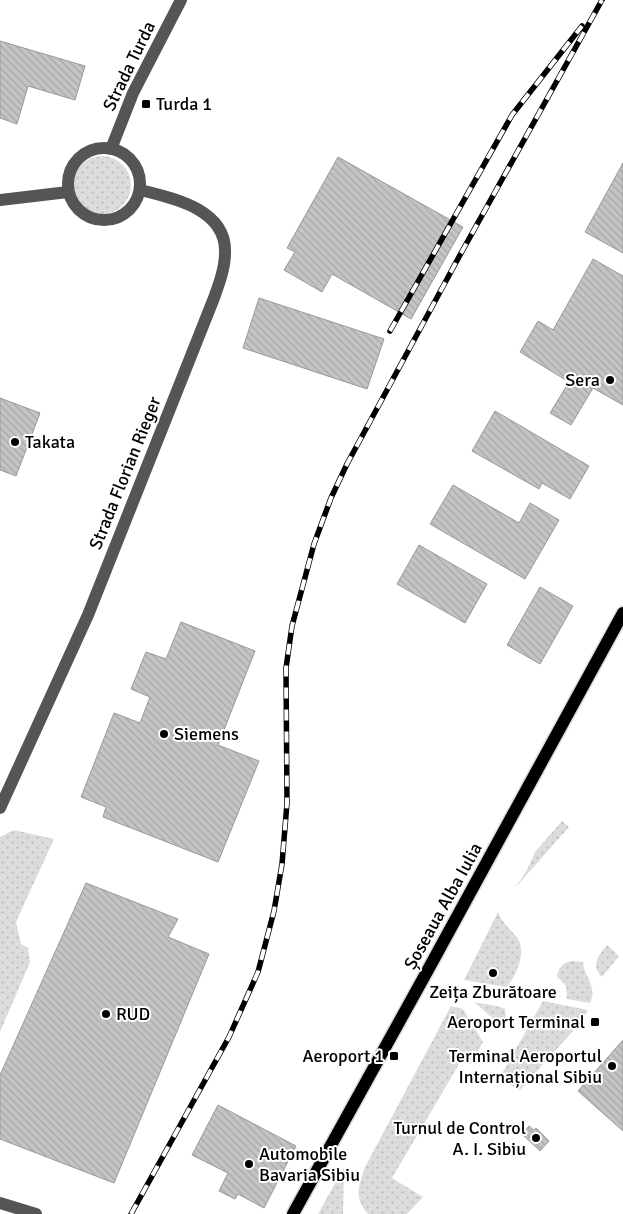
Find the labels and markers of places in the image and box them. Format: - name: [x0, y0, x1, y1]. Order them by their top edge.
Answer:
- place label: Turda 1: [156, 93, 212, 115]
- marker: Turda 1: [140, 98, 152, 110]
- place label: Sera: [565, 369, 600, 391]
- marker: Sera: [604, 374, 616, 386]
- place label: Takata: [25, 431, 75, 453]
- marker: Takata: [9, 436, 21, 448]
- place label: Siemens: [174, 723, 239, 745]
- marker: Siemens: [158, 728, 170, 740]
- marker: Zeița Zburătoare: [487, 967, 499, 979]
- place label: Zeița Zburătoare: [429, 981, 557, 1003]
- place label: RUD: [116, 1003, 150, 1025]
- marker: RUD: [100, 1008, 112, 1020]
- place label: Aeroport Terminal: [447, 1011, 585, 1033]
- marker: Aeroport Terminal: [589, 1016, 601, 1028]
- place label: Aeroport 1: [303, 1045, 384, 1067]
- place label: Terminal Aeroportul Internațional Sibiu: [449, 1045, 602, 1088]
- marker: Aeroport 1: [388, 1050, 400, 1062]
- marker: Terminal Aeroportul Internațional Sibiu: [606, 1060, 618, 1072]
- place label: Turnul de Control A. I. Sibiu: [394, 1117, 526, 1160]
- marker: Turnul de Control A. I. Sibiu: [530, 1132, 542, 1144]
- place label: Automobile Bavaria Sibiu: [259, 1143, 360, 1186]
- marker: Automobile Bavaria Sibiu: [243, 1158, 255, 1170]

